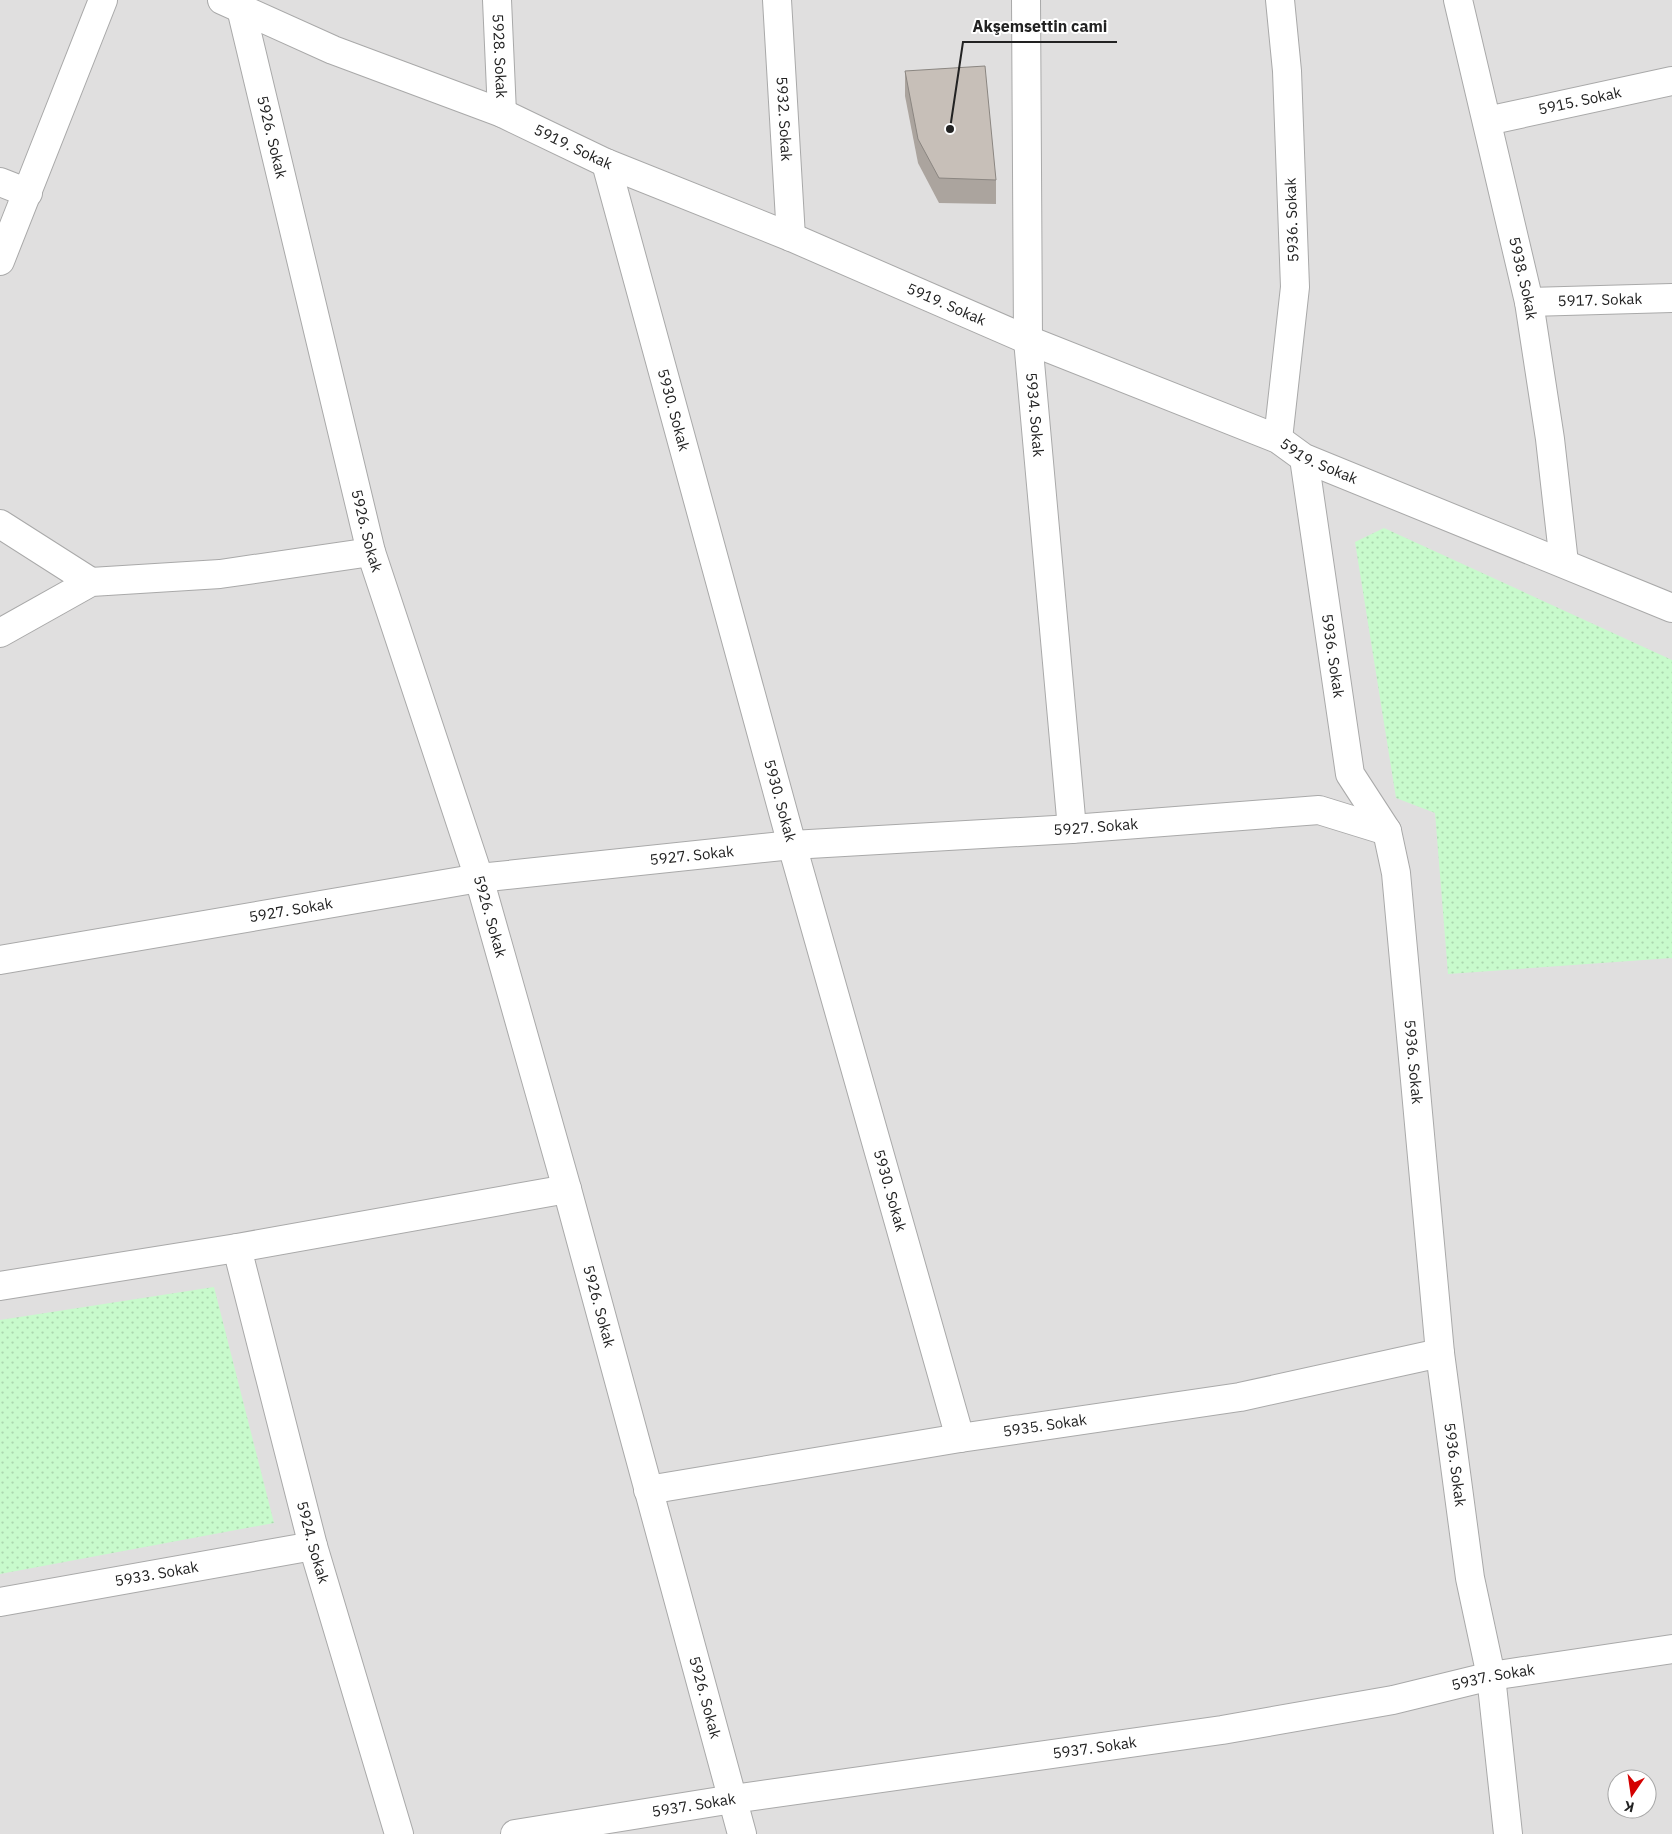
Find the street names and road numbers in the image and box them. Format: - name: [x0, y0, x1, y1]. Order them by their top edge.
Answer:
- street label: 5928. Sokak: [489, 13, 511, 99]
- street label: 5932. Sokak: [773, 76, 796, 162]
- street label: 5915. Sokak: [1536, 82, 1623, 119]
- street label: 5926. Sokak: [253, 94, 291, 180]
- street label: 5919. Sokak: [531, 120, 615, 174]
- street label: 5936. Sokak: [1281, 177, 1302, 263]
- street label: 5938. Sokak: [1505, 235, 1542, 321]
- street label: 5919. Sokak: [904, 278, 989, 330]
- street label: 5917. Sokak: [1557, 289, 1643, 310]
- street label: 5930. Sokak: [654, 367, 694, 453]
- street label: 5934. Sokak: [1022, 372, 1048, 458]
- street label: 5919. Sokak: [1276, 434, 1361, 488]
- street label: 5926. Sokak: [347, 488, 387, 575]
- street label: 5936. Sokak: [1318, 613, 1349, 699]
- street label: 5930. Sokak: [760, 757, 801, 844]
- street label: 5927. Sokak: [1053, 814, 1139, 839]
- street label: 5927. Sokak: [649, 841, 735, 869]
- street label: 5926. Sokak: [470, 873, 511, 960]
- street label: 5927. Sokak: [247, 893, 334, 926]
- street label: 5936. Sokak: [1400, 1019, 1427, 1105]
- street label: 5930. Sokak: [870, 1147, 911, 1234]
- street label: 5926. Sokak: [579, 1263, 620, 1350]
- street label: 5935. Sokak: [1001, 1410, 1088, 1441]
- street label: 5936. Sokak: [1440, 1422, 1470, 1508]
- street label: 5924. Sokak: [293, 1499, 334, 1586]
- street label: 5933. Sokak: [113, 1557, 200, 1590]
- street label: 5926. Sokak: [685, 1654, 726, 1741]
- street label: 5937. Sokak: [1449, 1660, 1536, 1694]
- street label: 5937. Sokak: [1051, 1732, 1138, 1763]
- street label: 5937. Sokak: [650, 1789, 737, 1821]

